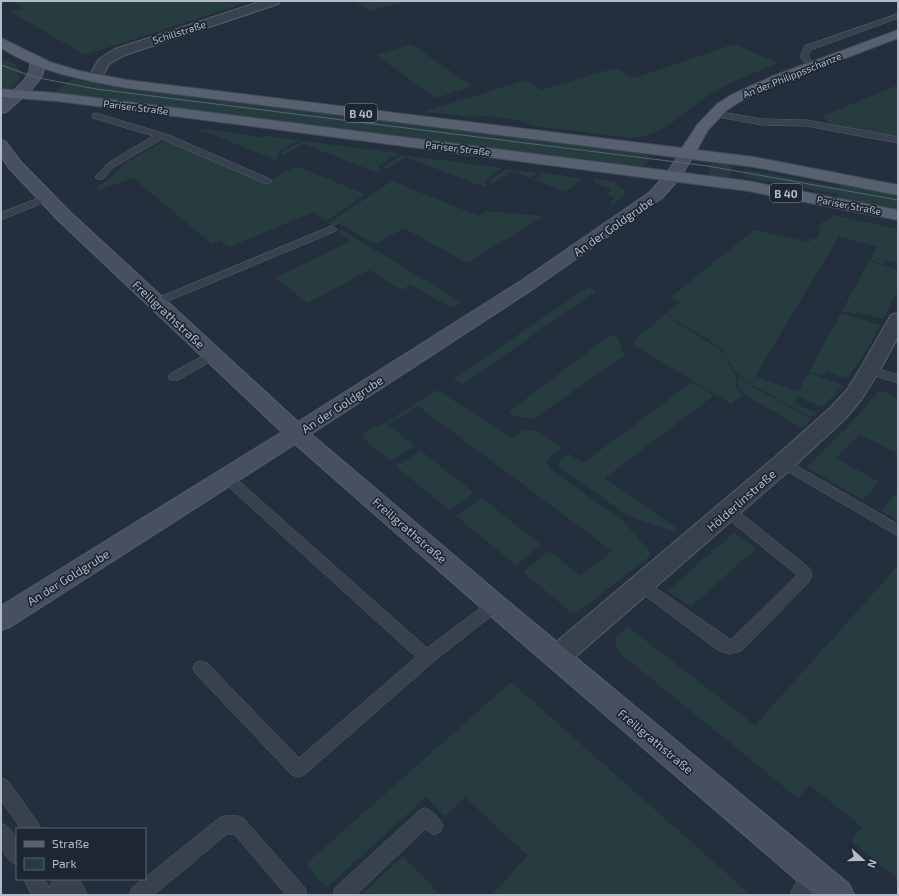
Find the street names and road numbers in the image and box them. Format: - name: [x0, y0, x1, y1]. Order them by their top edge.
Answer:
- street label: Schillstraße: [151, 18, 207, 46]
- street label: An der Philippsschanze: [741, 50, 843, 100]
- street label: Pariser Straße: [103, 97, 169, 117]
- road number: B 40: [345, 104, 377, 122]
- street label: Pariser Straße: [425, 138, 491, 158]
- road number: B 40: [770, 184, 802, 202]
- street label: An der Goldgrube: [570, 193, 656, 259]
- street label: Pariser Straße: [816, 193, 882, 217]
- street label: Freiligrathstraße: [130, 277, 208, 351]
- street label: An der Goldgrube: [299, 373, 385, 435]
- street label: Hölderlinstraße: [704, 466, 778, 534]
- street label: Freiligrathstraße: [370, 494, 450, 566]
- street label: An der Goldgrube: [24, 546, 112, 608]
- street label: Freiligrathstraße: [616, 706, 696, 776]

